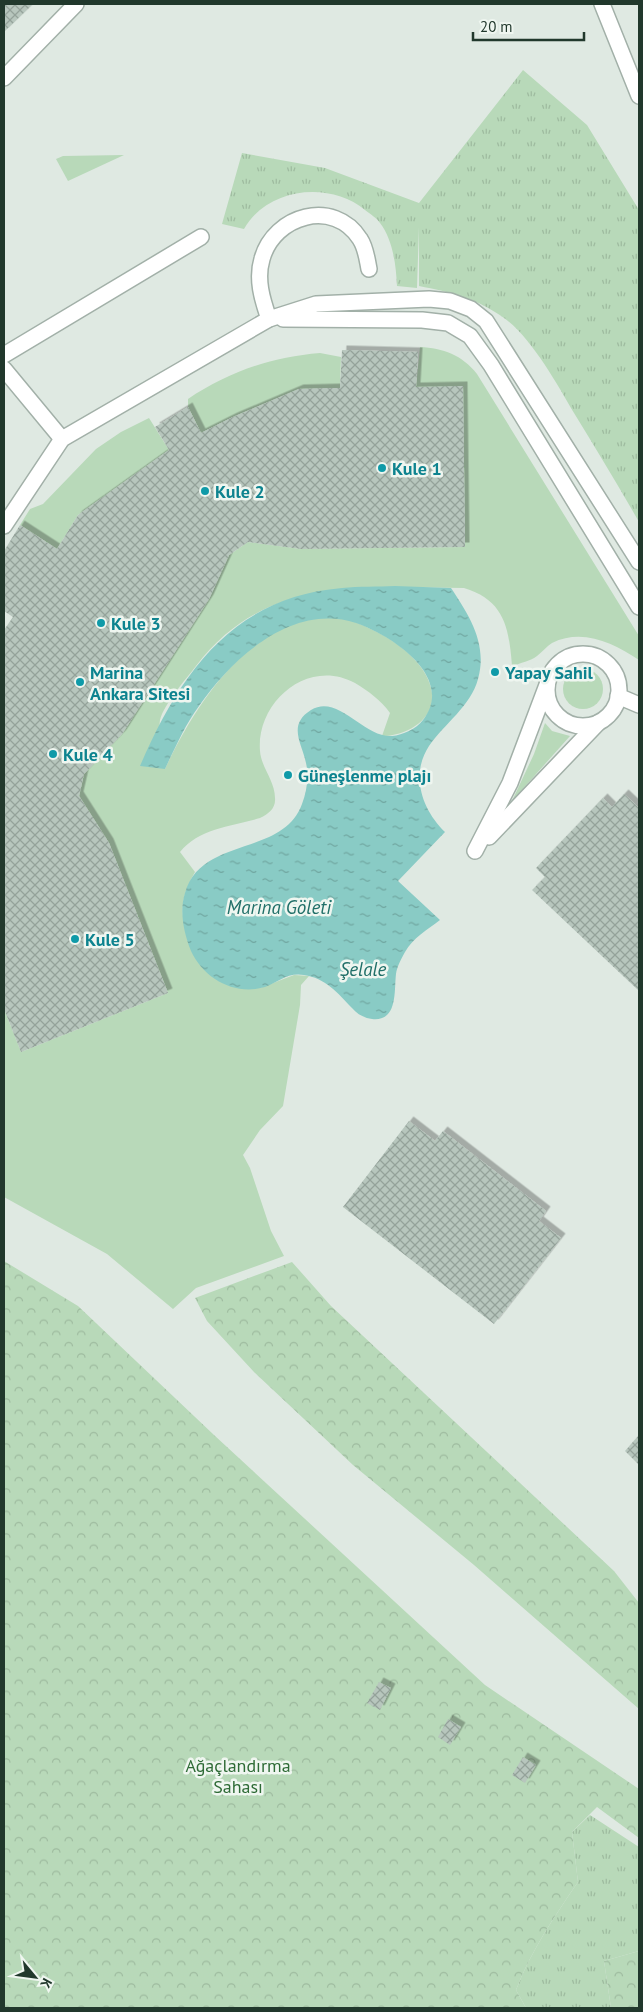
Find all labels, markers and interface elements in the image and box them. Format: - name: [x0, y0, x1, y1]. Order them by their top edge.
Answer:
- scale bar: [473, 10, 584, 42]
- text: 20 m: [480, 17, 513, 36]
- place label: Kule 1: [392, 457, 442, 480]
- marker: Kule 1: [376, 462, 388, 474]
- place label: Kule 2: [215, 480, 265, 503]
- marker: Kule 2: [199, 485, 211, 497]
- place label: Kule 3: [111, 612, 161, 635]
- marker: Kule 3: [95, 617, 107, 629]
- place label: Marina Ankara Sitesi: [90, 661, 190, 705]
- place label: Yapay Sahil: [504, 661, 594, 684]
- marker: Yapay Sahil: [489, 666, 501, 678]
- marker: Marina Ankara Sitesi: [74, 676, 86, 688]
- place label: Kule 4: [63, 743, 113, 766]
- marker: Kule 4: [47, 748, 59, 760]
- place label: Güneşlenme plajı: [298, 764, 431, 787]
- marker: Güneşlenme plajı: [282, 769, 294, 781]
- water label: Marina Göleti: [227, 895, 332, 919]
- place label: Kule 5: [85, 928, 135, 951]
- marker: Kule 5: [69, 933, 81, 945]
- water label: Şelale: [340, 957, 387, 981]
- park label: Ağaçlandırma Sahası: [185, 1754, 291, 1798]
- north arrow: [10, 1952, 60, 2002]
- text: K: [36, 1975, 56, 1992]

